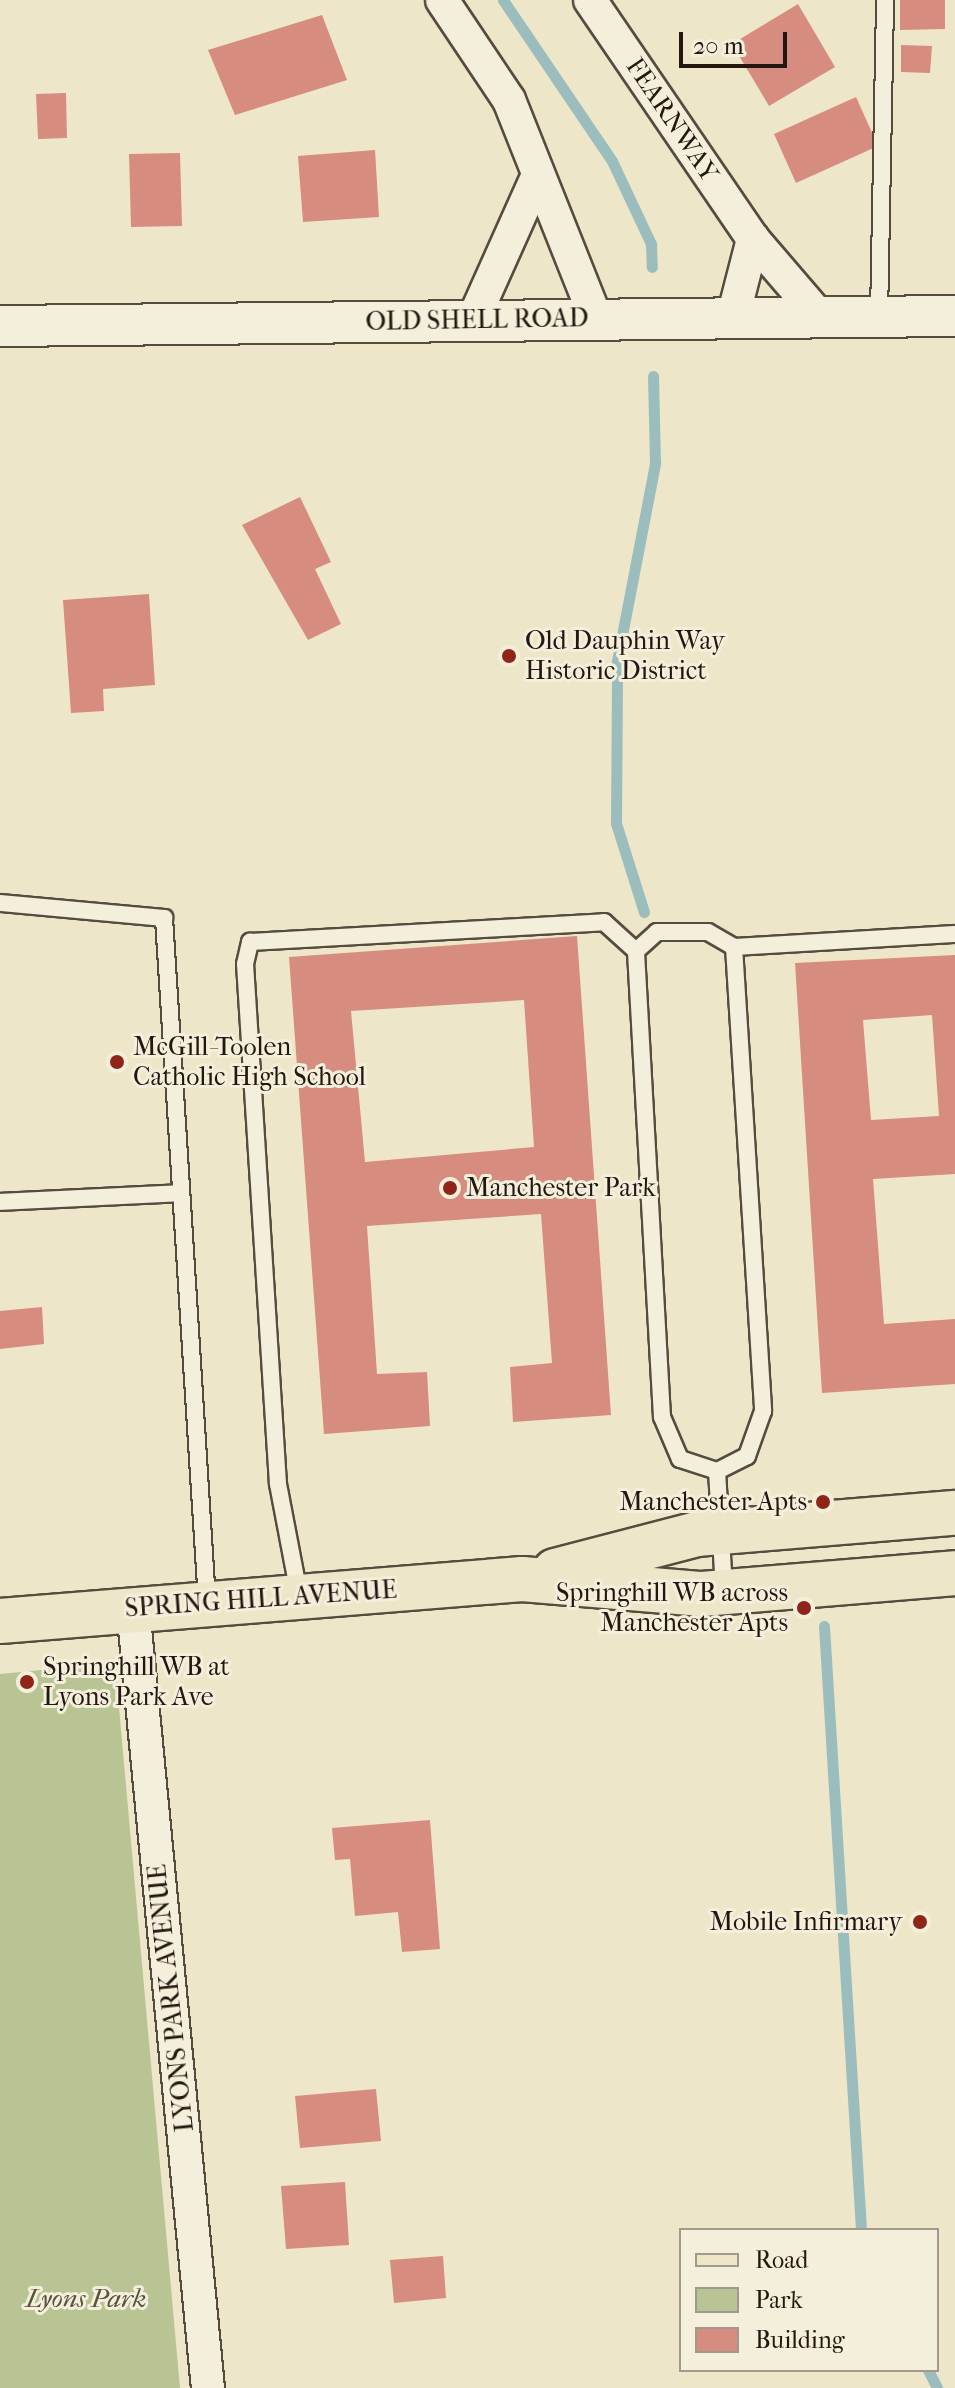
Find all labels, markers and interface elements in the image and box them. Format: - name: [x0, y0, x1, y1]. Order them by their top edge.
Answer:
- scale bar: [683, 16, 791, 66]
- text: 20 m: [693, 32, 744, 60]
- street label: FEARNWAY: [619, 52, 725, 188]
- street label: OLD SHELL ROAD: [365, 302, 589, 338]
- place label: Old Dauphin Way Historic District: [525, 625, 725, 686]
- marker: Old Dauphin Way Historic District: [500, 647, 518, 665]
- place label: McGill-Toolen Catholic High School: [133, 1031, 366, 1092]
- marker: McGill-Toolen Catholic High School: [108, 1053, 126, 1071]
- place label: Manchester Park: [466, 1172, 656, 1204]
- marker: Manchester Park: [441, 1179, 459, 1197]
- place label: Manchester Apts: [619, 1486, 807, 1518]
- marker: Manchester Apts: [814, 1493, 832, 1511]
- street label: SPRING HILL AVENUE: [124, 1574, 398, 1624]
- place label: Springhill WB across Manchester Apts: [556, 1577, 788, 1638]
- marker: Springhill WB across Manchester Apts: [795, 1599, 813, 1617]
- place label: Springhill WB at Lyons Park Ave: [43, 1651, 230, 1712]
- marker: Springhill WB at Lyons Park Ave: [18, 1673, 36, 1691]
- street label: LYONS PARK AVENUE: [141, 1863, 201, 2133]
- place label: Mobile Infirmary: [710, 1906, 902, 1938]
- marker: Mobile Infirmary: [909, 1911, 931, 1933]
- legend: [679, 2228, 939, 2372]
- text: Road: [755, 2246, 808, 2274]
- park label: Lyons Park: [26, 2283, 146, 2315]
- text: Park: [755, 2286, 803, 2314]
- text: Building: [755, 2326, 845, 2354]

